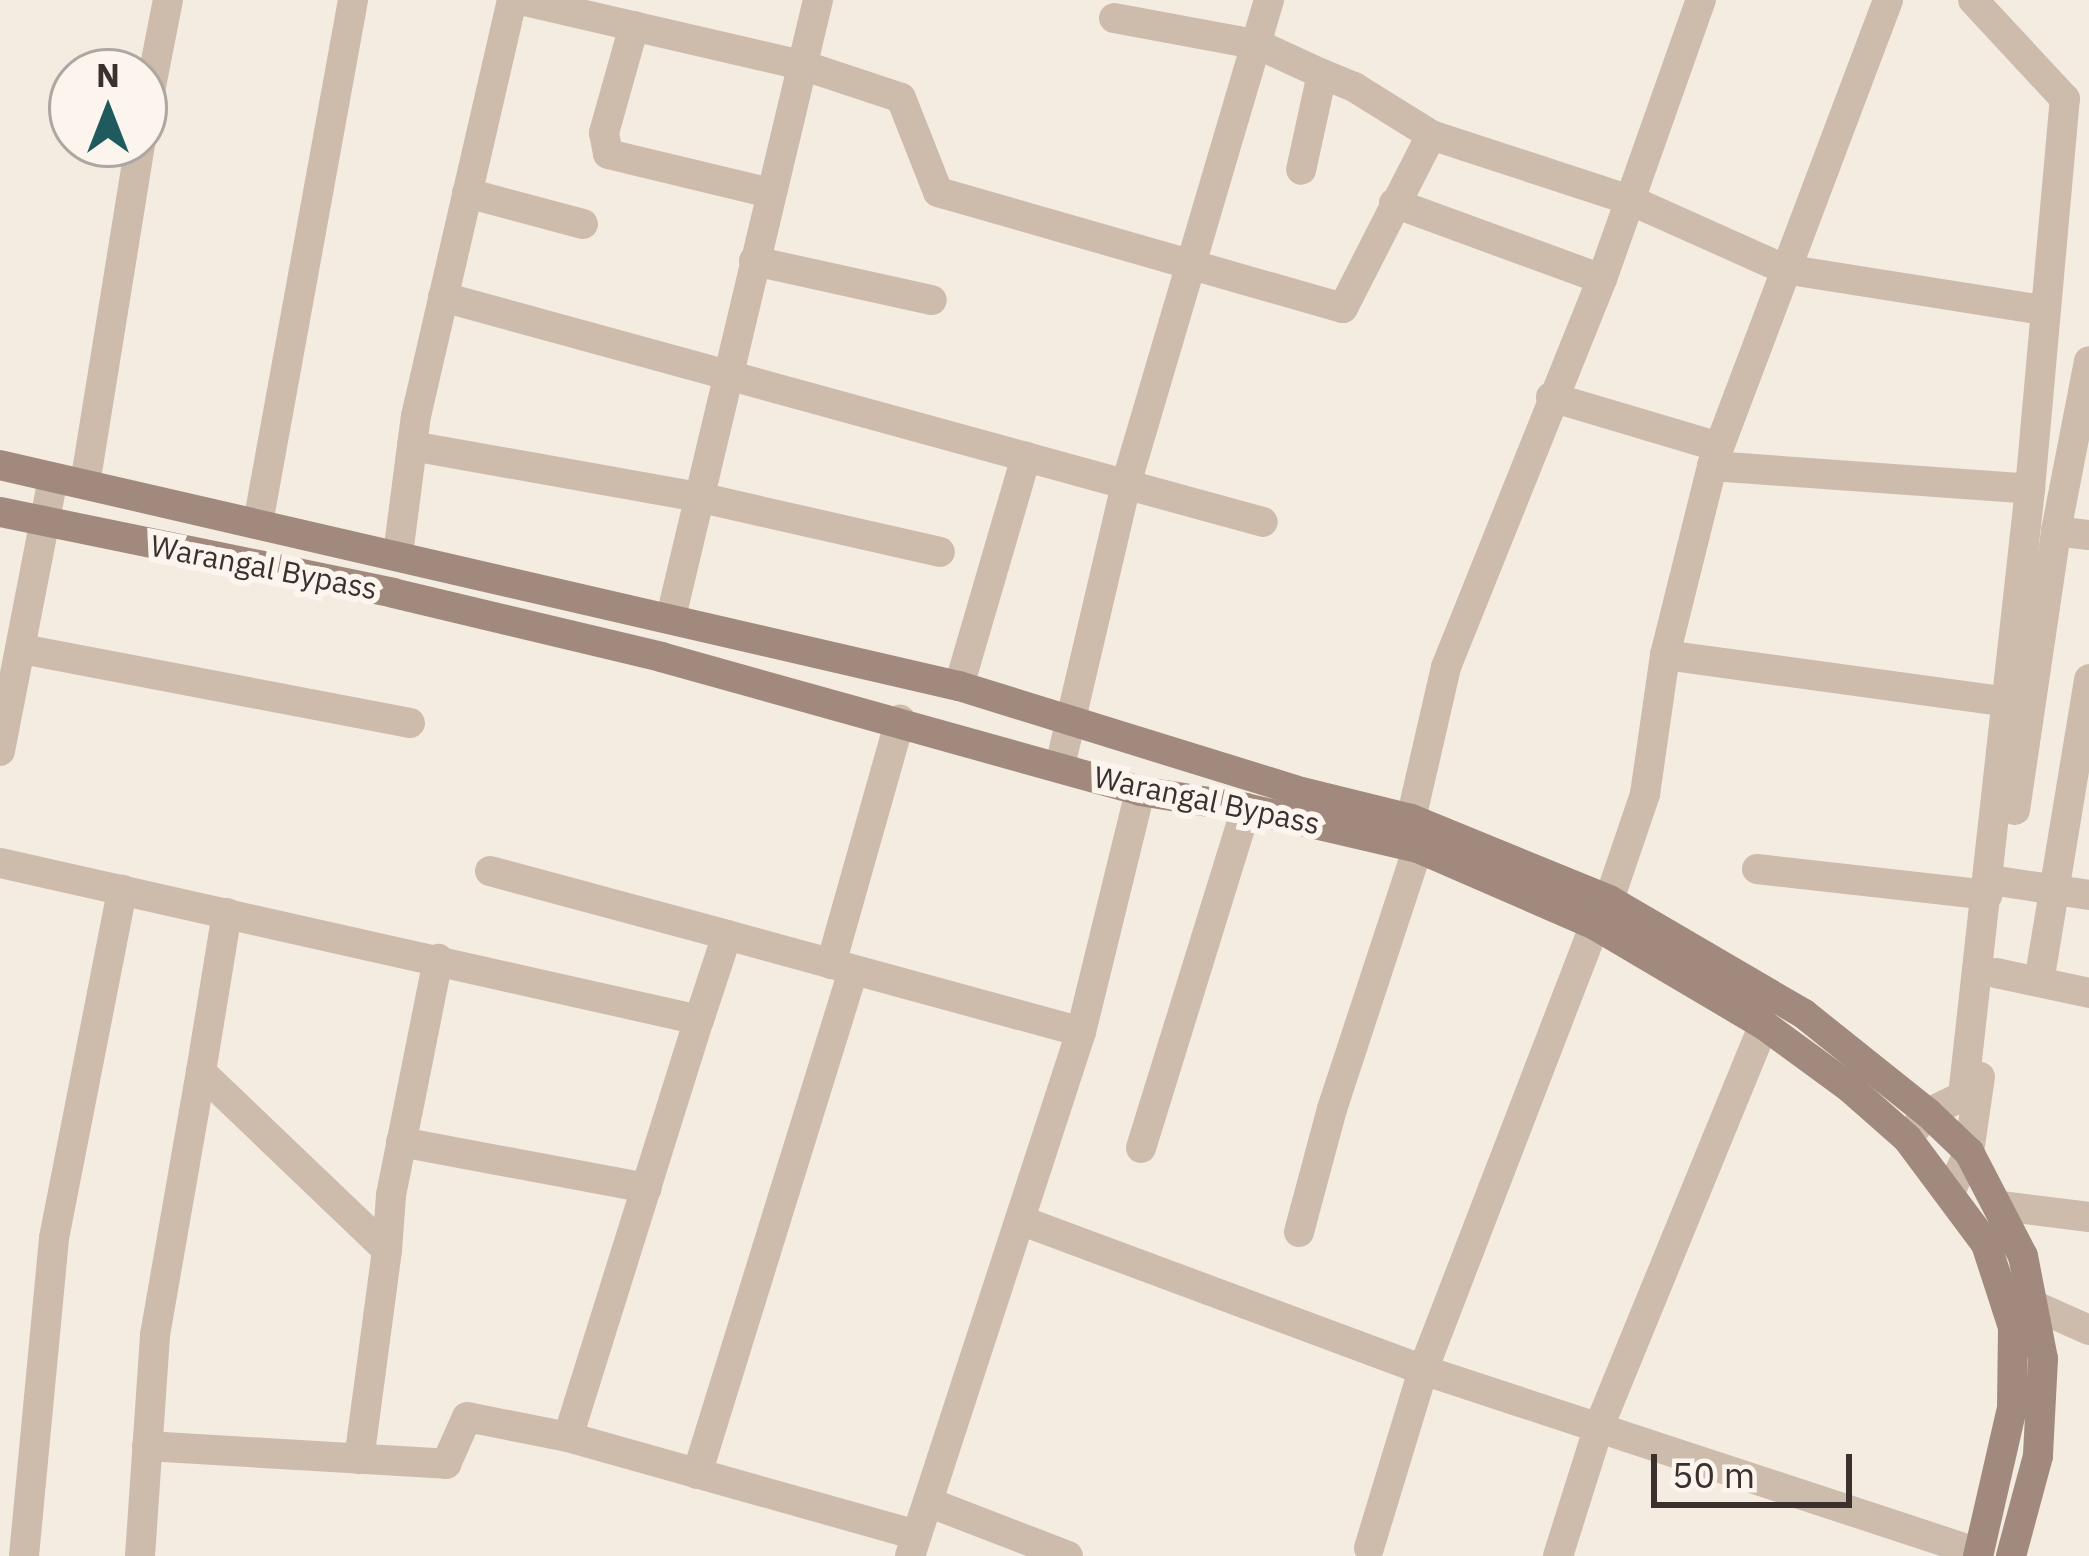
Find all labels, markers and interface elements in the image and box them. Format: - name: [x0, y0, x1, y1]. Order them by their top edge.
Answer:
- north arrow: [48, 48, 168, 168]
- text: N: [96, 53, 120, 96]
- street label: Warangal Bypass: [148, 527, 380, 607]
- street label: Warangal Bypass: [1091, 758, 1323, 842]
- scale bar: [1657, 1430, 1858, 1504]
- text: 50 m: [1672, 1451, 1755, 1498]

